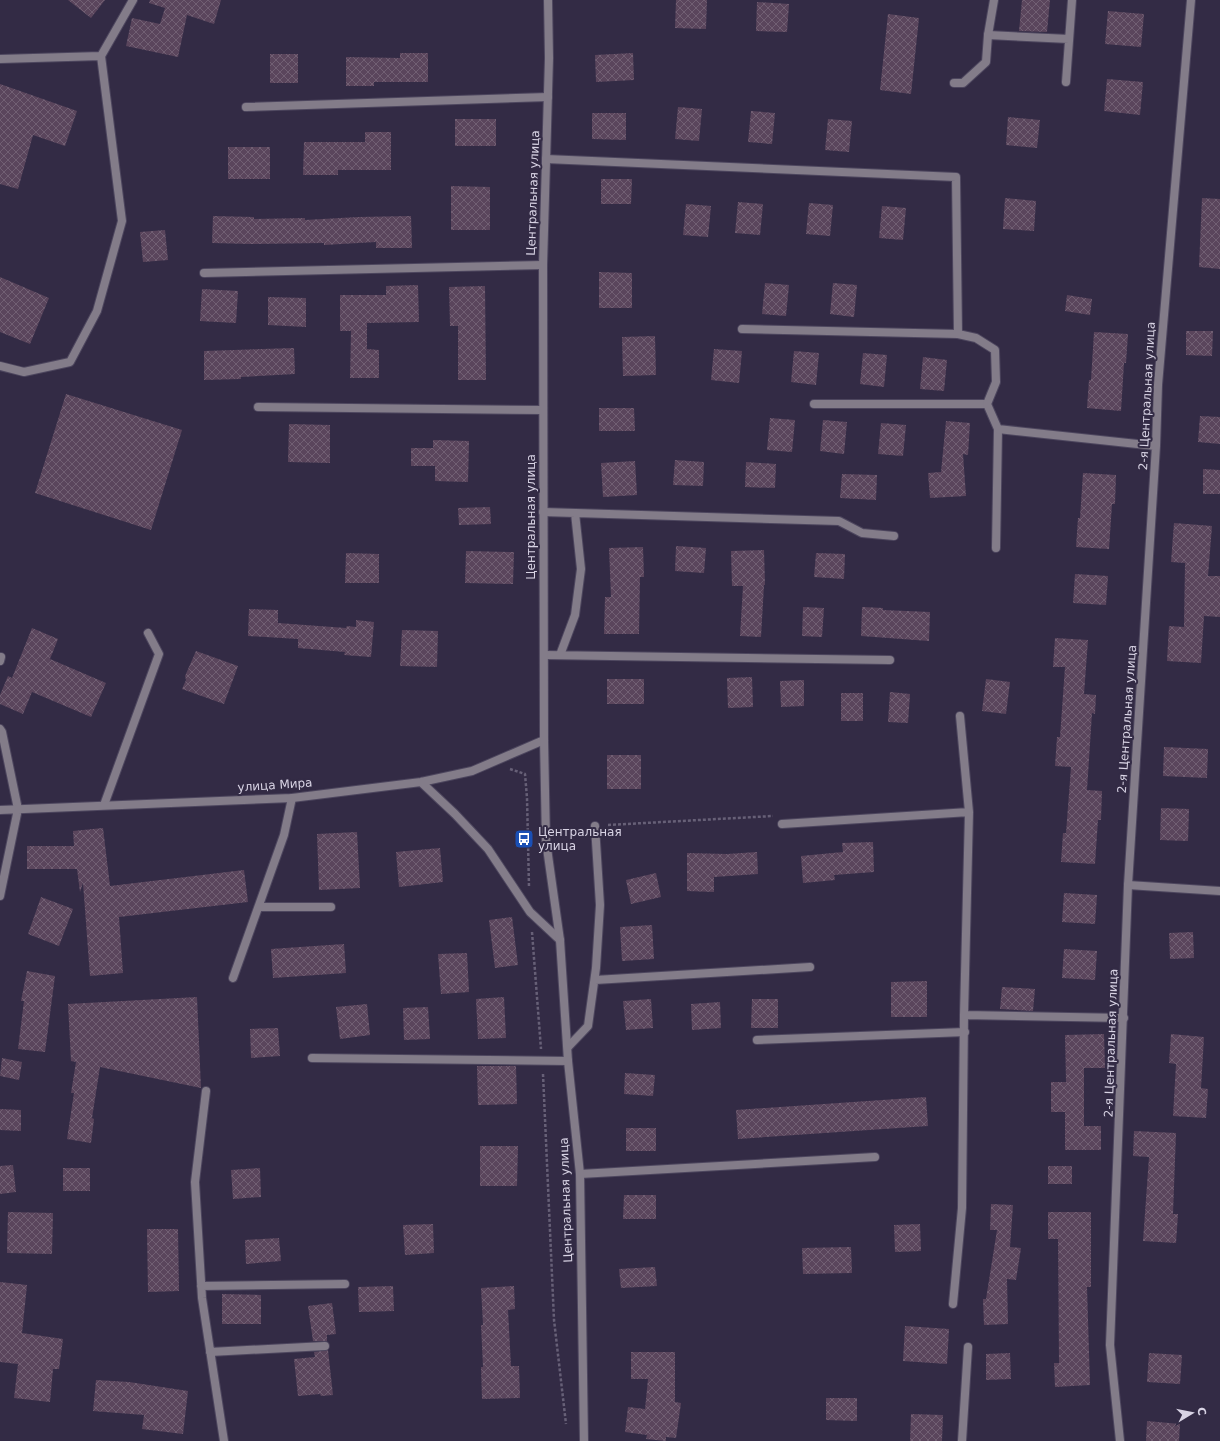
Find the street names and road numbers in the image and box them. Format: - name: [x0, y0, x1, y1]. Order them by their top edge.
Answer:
- street label: Центральная улица: [524, 130, 542, 256]
- street label: 2-я Центральная улица: [1136, 321, 1158, 471]
- street label: Центральная улица: [524, 454, 538, 580]
- street label: 2-я Центральная улица: [1115, 644, 1139, 794]
- street label: улица Мира: [237, 775, 313, 795]
- street label: 2-я Центральная улица: [1101, 969, 1121, 1117]
- street label: Центральная улица: [557, 1137, 575, 1263]

